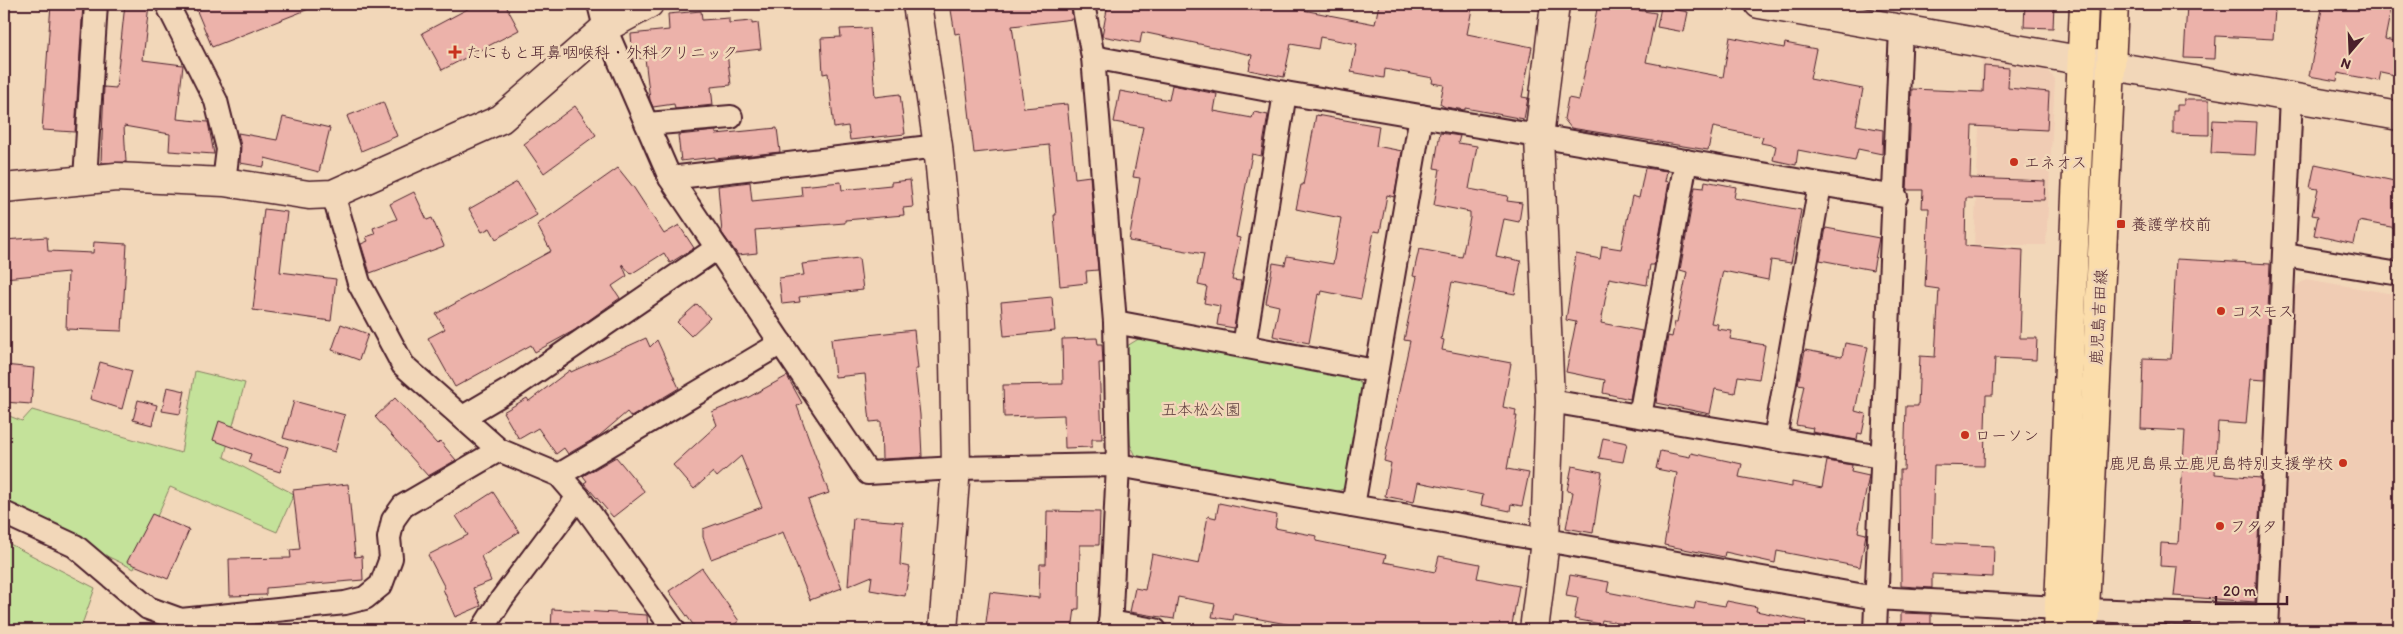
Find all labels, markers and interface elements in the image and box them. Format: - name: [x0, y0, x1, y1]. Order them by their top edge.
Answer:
- north arrow: [2326, 28, 2376, 78]
- place label: たにもと耳鼻咽喉科・外科クリニック: [466, 43, 738, 62]
- marker: たにもと耳鼻咽喉科・外科クリニック: [448, 45, 462, 59]
- text: N: [2339, 54, 2353, 73]
- place label: エネオス: [2024, 153, 2087, 172]
- marker: エネオス: [2008, 156, 2020, 168]
- place label: 養護学校前: [2131, 215, 2211, 234]
- marker: 養護学校前: [2115, 218, 2127, 230]
- street label: 鹿児島吉田線: [2086, 269, 2110, 365]
- place label: コスモス: [2231, 302, 2294, 321]
- marker: コスモス: [2215, 305, 2227, 317]
- park label: 五本松公園: [1161, 400, 1241, 419]
- place label: ローソン: [1975, 426, 2039, 445]
- marker: ローソン: [1959, 429, 1971, 441]
- place label: 鹿児島県立鹿児島特別支援学校: [2109, 454, 2333, 473]
- marker: 鹿児島県立鹿児島特別支援学校: [2337, 457, 2349, 469]
- place label: フタタ: [2230, 517, 2278, 536]
- marker: フタタ: [2214, 520, 2226, 532]
- scale bar: [2216, 574, 2287, 606]
- text: 20 m: [2223, 582, 2257, 600]

